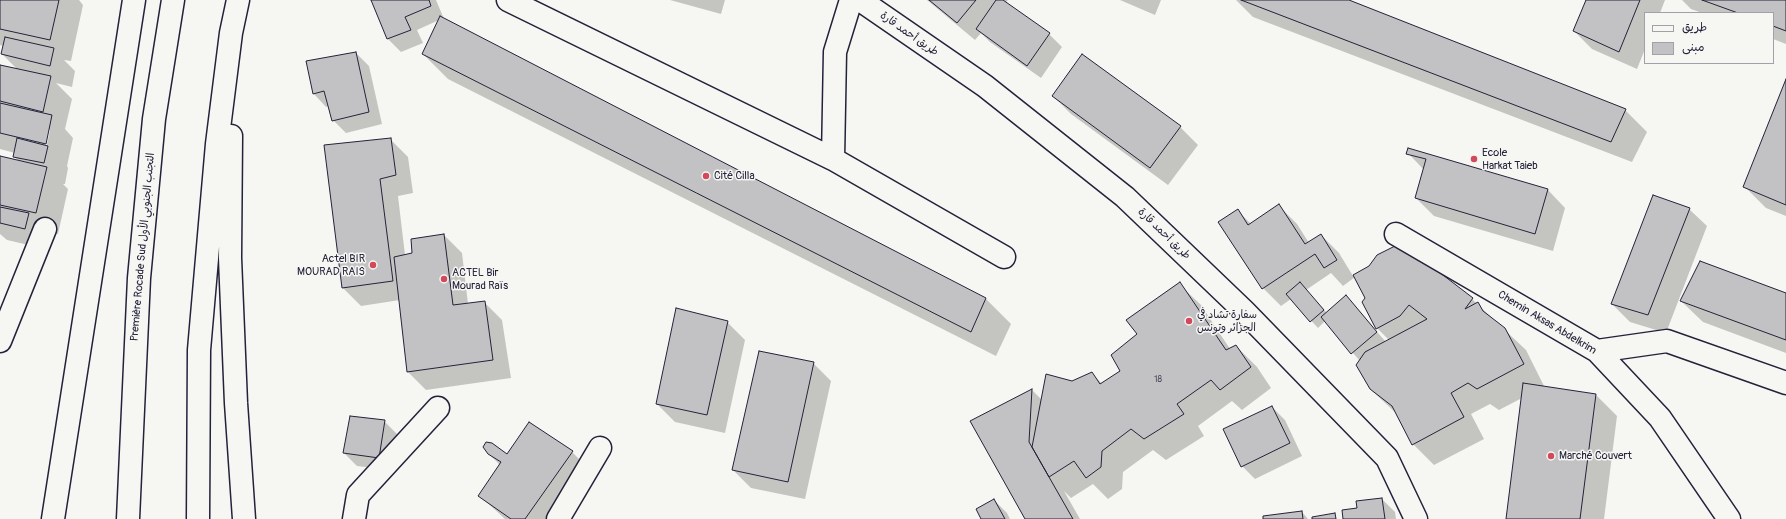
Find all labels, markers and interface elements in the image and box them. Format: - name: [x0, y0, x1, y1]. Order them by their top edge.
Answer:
- street label: طريق أحمد قارة: [877, 9, 941, 59]
- legend: [1644, 12, 1774, 64]
- text: طريق: [1682, 20, 1707, 35]
- text: مبنى: [1682, 40, 1705, 55]
- place label: Ecole Harkat Taieb: [1482, 146, 1538, 172]
- street label: Première Rocade Sud التجنب الجنوبي الأول: [128, 152, 158, 342]
- marker: Ecole Harkat Taieb: [1469, 154, 1479, 164]
- place label: Cité Cilla: [714, 169, 755, 183]
- marker: Cité Cilla: [701, 171, 711, 181]
- street label: طريق أحمد قارة: [1135, 206, 1193, 262]
- place label: Actel BIR MOURAD RAIS: [297, 252, 365, 278]
- marker: Actel BIR MOURAD RAIS: [368, 260, 378, 270]
- place label: ACTEL Bir Mourad Raïs: [452, 266, 508, 292]
- marker: ACTEL Bir Mourad Raïs: [439, 274, 449, 284]
- street label: Chemin Aksas Abdelkrim: [1495, 288, 1599, 358]
- place label: سفارة تشاد في الجزائر وتونس: [1197, 308, 1257, 334]
- marker: سفارة تشاد في الجزائر وتونس: [1184, 316, 1194, 326]
- house number: 18: [1154, 375, 1162, 385]
- place label: Marché Couvert: [1559, 449, 1632, 463]
- marker: Marché Couvert: [1546, 451, 1556, 461]

